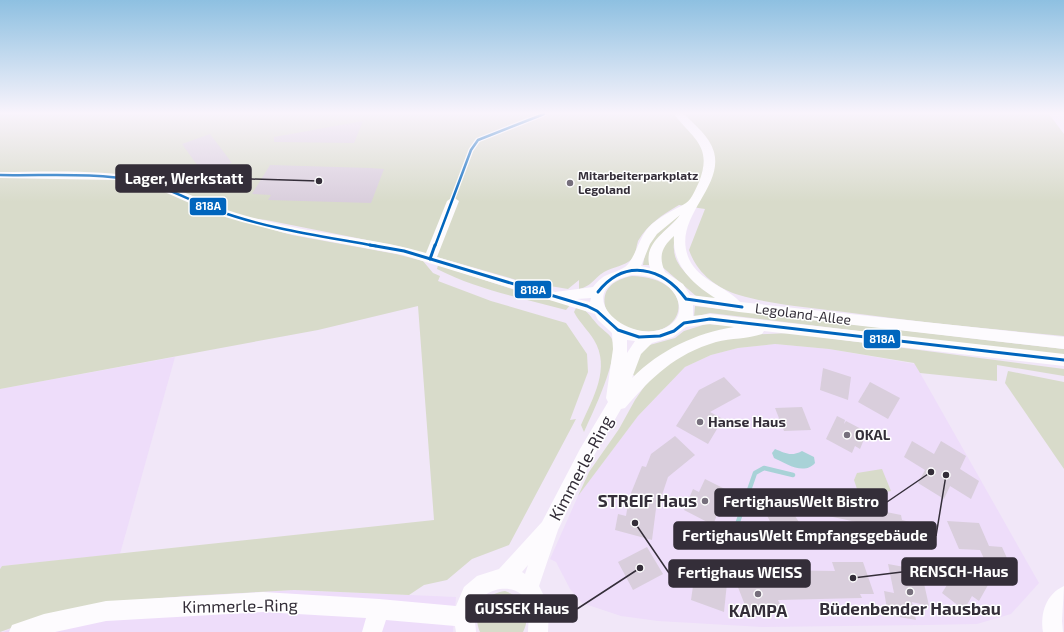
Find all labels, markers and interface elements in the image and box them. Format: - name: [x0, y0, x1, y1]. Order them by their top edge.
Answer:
- callout: Lager, Werkstatt: [116, 165, 251, 192]
- place label: Mitarbeiterparkplatz Legoland: [578, 168, 698, 196]
- text: Lager, Werkstatt: [125, 169, 243, 187]
- marker: Mitarbeiterparkplatz Legoland: [565, 178, 575, 188]
- line badge: 818A: [189, 197, 227, 216]
- text: 818A: [195, 199, 222, 212]
- line badge: 818A: [514, 280, 552, 299]
- text: 818A: [520, 283, 547, 296]
- street label: Legoland-Allee: [754, 299, 852, 328]
- line badge: 818A: [863, 329, 901, 349]
- text: 818A: [869, 332, 896, 345]
- street label: Kimmerle-Ring: [544, 411, 617, 524]
- place label: Hanse Haus: [708, 413, 786, 430]
- marker: Hanse Haus: [695, 417, 705, 427]
- place label: OKAL: [855, 426, 891, 443]
- marker: OKAL: [842, 430, 852, 440]
- callout: FertighausWelt Bistro: [715, 489, 887, 516]
- place label: STREIF Haus: [598, 490, 697, 510]
- text: FertighausWelt Bistro: [723, 492, 879, 510]
- marker: STREIF Haus: [700, 496, 710, 506]
- callout: FertighausWelt Empfangsgebäude: [674, 522, 936, 549]
- text: FertighausWelt Empfangsgebäude: [682, 526, 928, 544]
- callout: RENSCH-Haus: [902, 558, 1017, 585]
- callout: Fertighaus WEISS: [669, 560, 810, 587]
- text: RENSCH-Haus: [909, 562, 1009, 580]
- text: Fertighaus WEISS: [678, 563, 803, 581]
- marker: Büdenbender Hausbau: [905, 587, 915, 597]
- marker: KAMPA: [753, 589, 763, 599]
- street label: Kimmerle-Ring: [182, 594, 299, 617]
- callout: GUSSEK Haus: [466, 595, 577, 622]
- place label: Büdenbender Hausbau: [819, 598, 1001, 618]
- text: GUSSEK Haus: [475, 599, 569, 617]
- place label: KAMPA: [729, 600, 788, 620]

